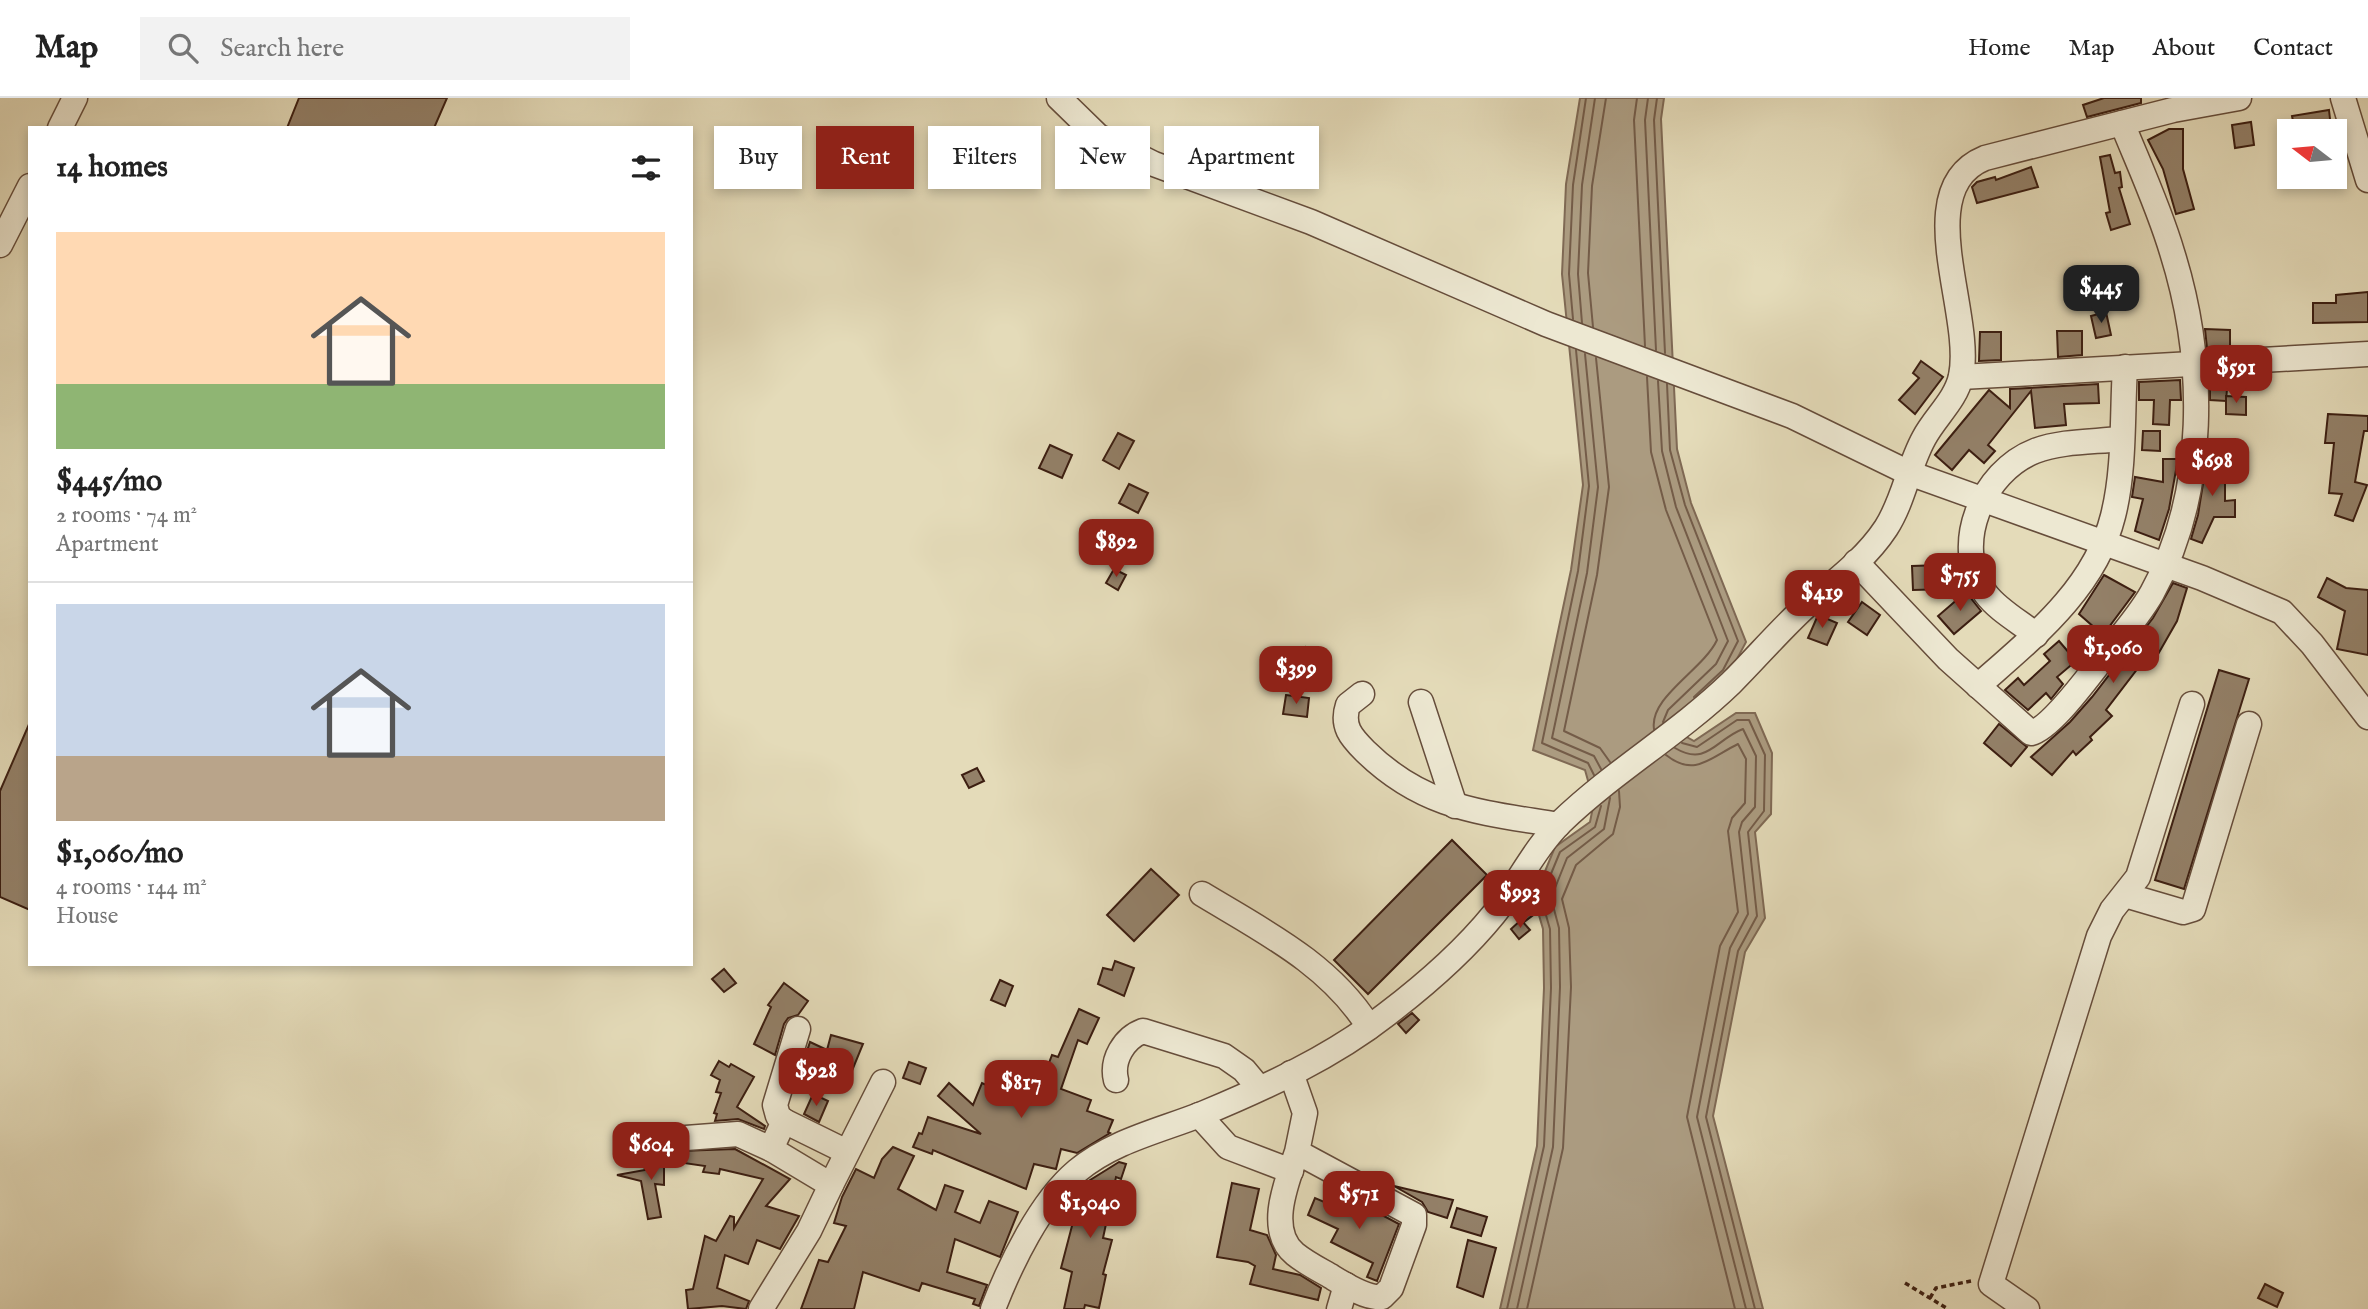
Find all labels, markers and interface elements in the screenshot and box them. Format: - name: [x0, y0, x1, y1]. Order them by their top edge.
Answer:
- search box: [140, 17, 630, 80]
- text: Map: [35, 27, 98, 69]
- icon: search: [164, 29, 202, 67]
- text: Search here: [220, 32, 344, 65]
- text: Home: [1968, 33, 2031, 64]
- text: Map: [2069, 33, 2115, 64]
- text: About: [2153, 33, 2215, 64]
- text: Contact: [2253, 33, 2333, 64]
- north arrow: [2277, 119, 2347, 189]
- map controls: [2277, 119, 2347, 189]
- chip: Buy: [714, 126, 802, 189]
- chip: Rent: [816, 126, 914, 189]
- chip: Filters: [928, 126, 1041, 189]
- chip: New: [1055, 126, 1150, 189]
- chip: Apartment: [1164, 126, 1319, 189]
- text: 14 homes: [56, 149, 168, 187]
- icon: filters: [627, 149, 665, 187]
- pin: $445: [2060, 266, 2142, 325]
- text: $445: [2079, 273, 2123, 302]
- icon: home: [298, 278, 424, 404]
- pin: $591: [2195, 345, 2277, 405]
- text: $591: [2216, 353, 2256, 382]
- pin: $698: [2171, 438, 2253, 498]
- text: $698: [2191, 446, 2233, 475]
- text: $445/mo: [56, 463, 162, 501]
- text: 2 rooms · 74 m²: [56, 501, 197, 530]
- pin: $892: [1075, 519, 1157, 579]
- text: $892: [1095, 527, 1137, 556]
- text: Apartment: [56, 530, 159, 559]
- pin: $755: [1919, 554, 2001, 613]
- text: $755: [1940, 561, 1980, 590]
- pin: $419: [1781, 570, 1863, 630]
- text: $419: [1801, 578, 1843, 607]
- pin: $1,060: [2056, 626, 2170, 685]
- text: $1,060: [2083, 633, 2143, 662]
- pin: $399: [1255, 646, 1337, 706]
- icon: home: [298, 650, 424, 776]
- text: $399: [1275, 654, 1317, 683]
- text: $1,060/mo: [56, 835, 183, 873]
- pin: $993: [1479, 870, 1561, 930]
- text: 4 rooms · 144 m²: [56, 873, 207, 902]
- text: $993: [1499, 878, 1541, 907]
- text: House: [56, 902, 118, 931]
- pin: $928: [775, 1048, 857, 1108]
- text: $928: [795, 1056, 837, 1085]
- pin: $817: [980, 1060, 1062, 1120]
- text: $817: [1000, 1068, 1042, 1097]
- pin: $604: [610, 1122, 692, 1182]
- text: $604: [628, 1130, 674, 1159]
- pin: $571: [1318, 1172, 1400, 1231]
- text: $571: [1339, 1179, 1379, 1208]
- pin: $1,040: [1033, 1180, 1147, 1240]
- text: $1,040: [1059, 1188, 1121, 1217]

